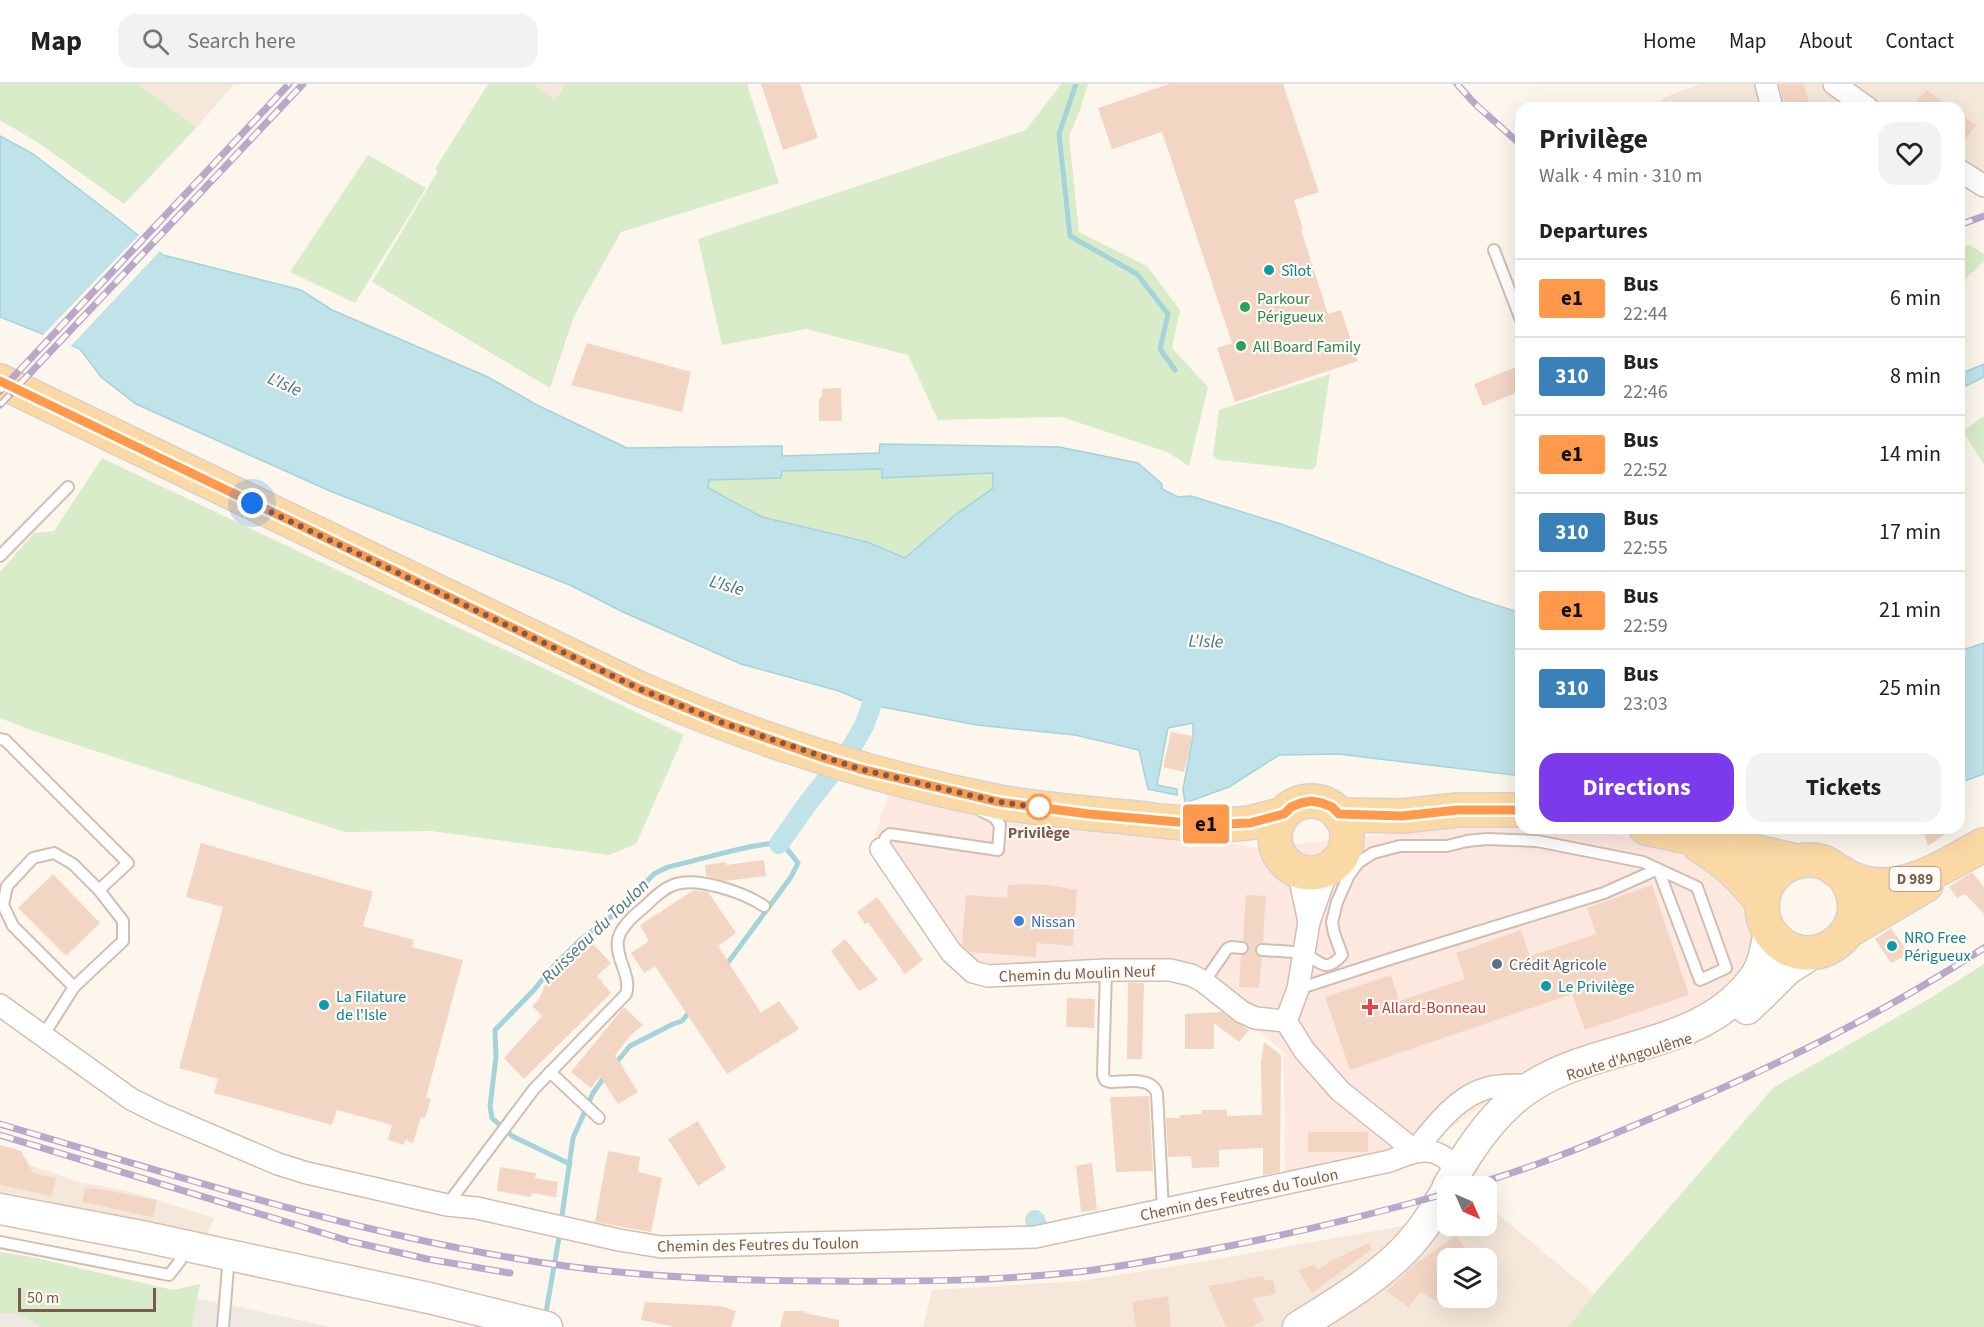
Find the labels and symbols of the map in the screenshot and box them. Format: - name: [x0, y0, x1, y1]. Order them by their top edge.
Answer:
- place label: Sîlot: [1281, 260, 1312, 282]
- marker: Sîlot: [1262, 263, 1276, 277]
- place label: Parkour Périgueux: [1257, 288, 1324, 328]
- marker: Parkour Périgueux: [1238, 300, 1252, 314]
- place label: All Board Family: [1253, 336, 1361, 358]
- marker: All Board Family: [1234, 339, 1248, 353]
- water label: L'Isle: [264, 366, 306, 403]
- your location: [237, 488, 267, 518]
- water label: L'Isle: [707, 569, 747, 602]
- water label: L'Isle: [1188, 628, 1224, 655]
- marker: Privilège: [1026, 794, 1052, 820]
- line badge: e1: [1179, 804, 1233, 844]
- place label: Privilège: [1008, 822, 1070, 844]
- road number: D 989: [1890, 867, 1940, 891]
- water label: Ruisseau du Toulon: [536, 873, 655, 990]
- place label: Nissan: [1031, 911, 1076, 933]
- marker: Nissan: [1012, 914, 1026, 928]
- place label: NRO Free Périgueux: [1904, 927, 1971, 967]
- marker: NRO Free Périgueux: [1885, 939, 1899, 953]
- place label: Crédit Agricole: [1509, 954, 1607, 976]
- marker: Crédit Agricole: [1490, 957, 1504, 971]
- street label: Chemin du Moulin Neuf: [999, 960, 1157, 988]
- place label: Le Privilège: [1558, 976, 1634, 998]
- marker: Le Privilège: [1539, 979, 1553, 993]
- place label: La Filature de l'Isle: [336, 986, 406, 1026]
- place label: Allard-Bonneau: [1382, 997, 1486, 1019]
- marker: La Filature de l'Isle: [317, 998, 331, 1012]
- marker: Allard-Bonneau: [1363, 1000, 1377, 1014]
- street label: Route d'Angoulême: [1564, 1027, 1695, 1087]
- street label: Chemin des Feutres du Toulon: [1138, 1163, 1340, 1227]
- north arrow: [1437, 1176, 1497, 1236]
- street label: Chemin des Feutres du Toulon: [657, 1232, 859, 1258]
- scale bar: [18, 1285, 156, 1312]

